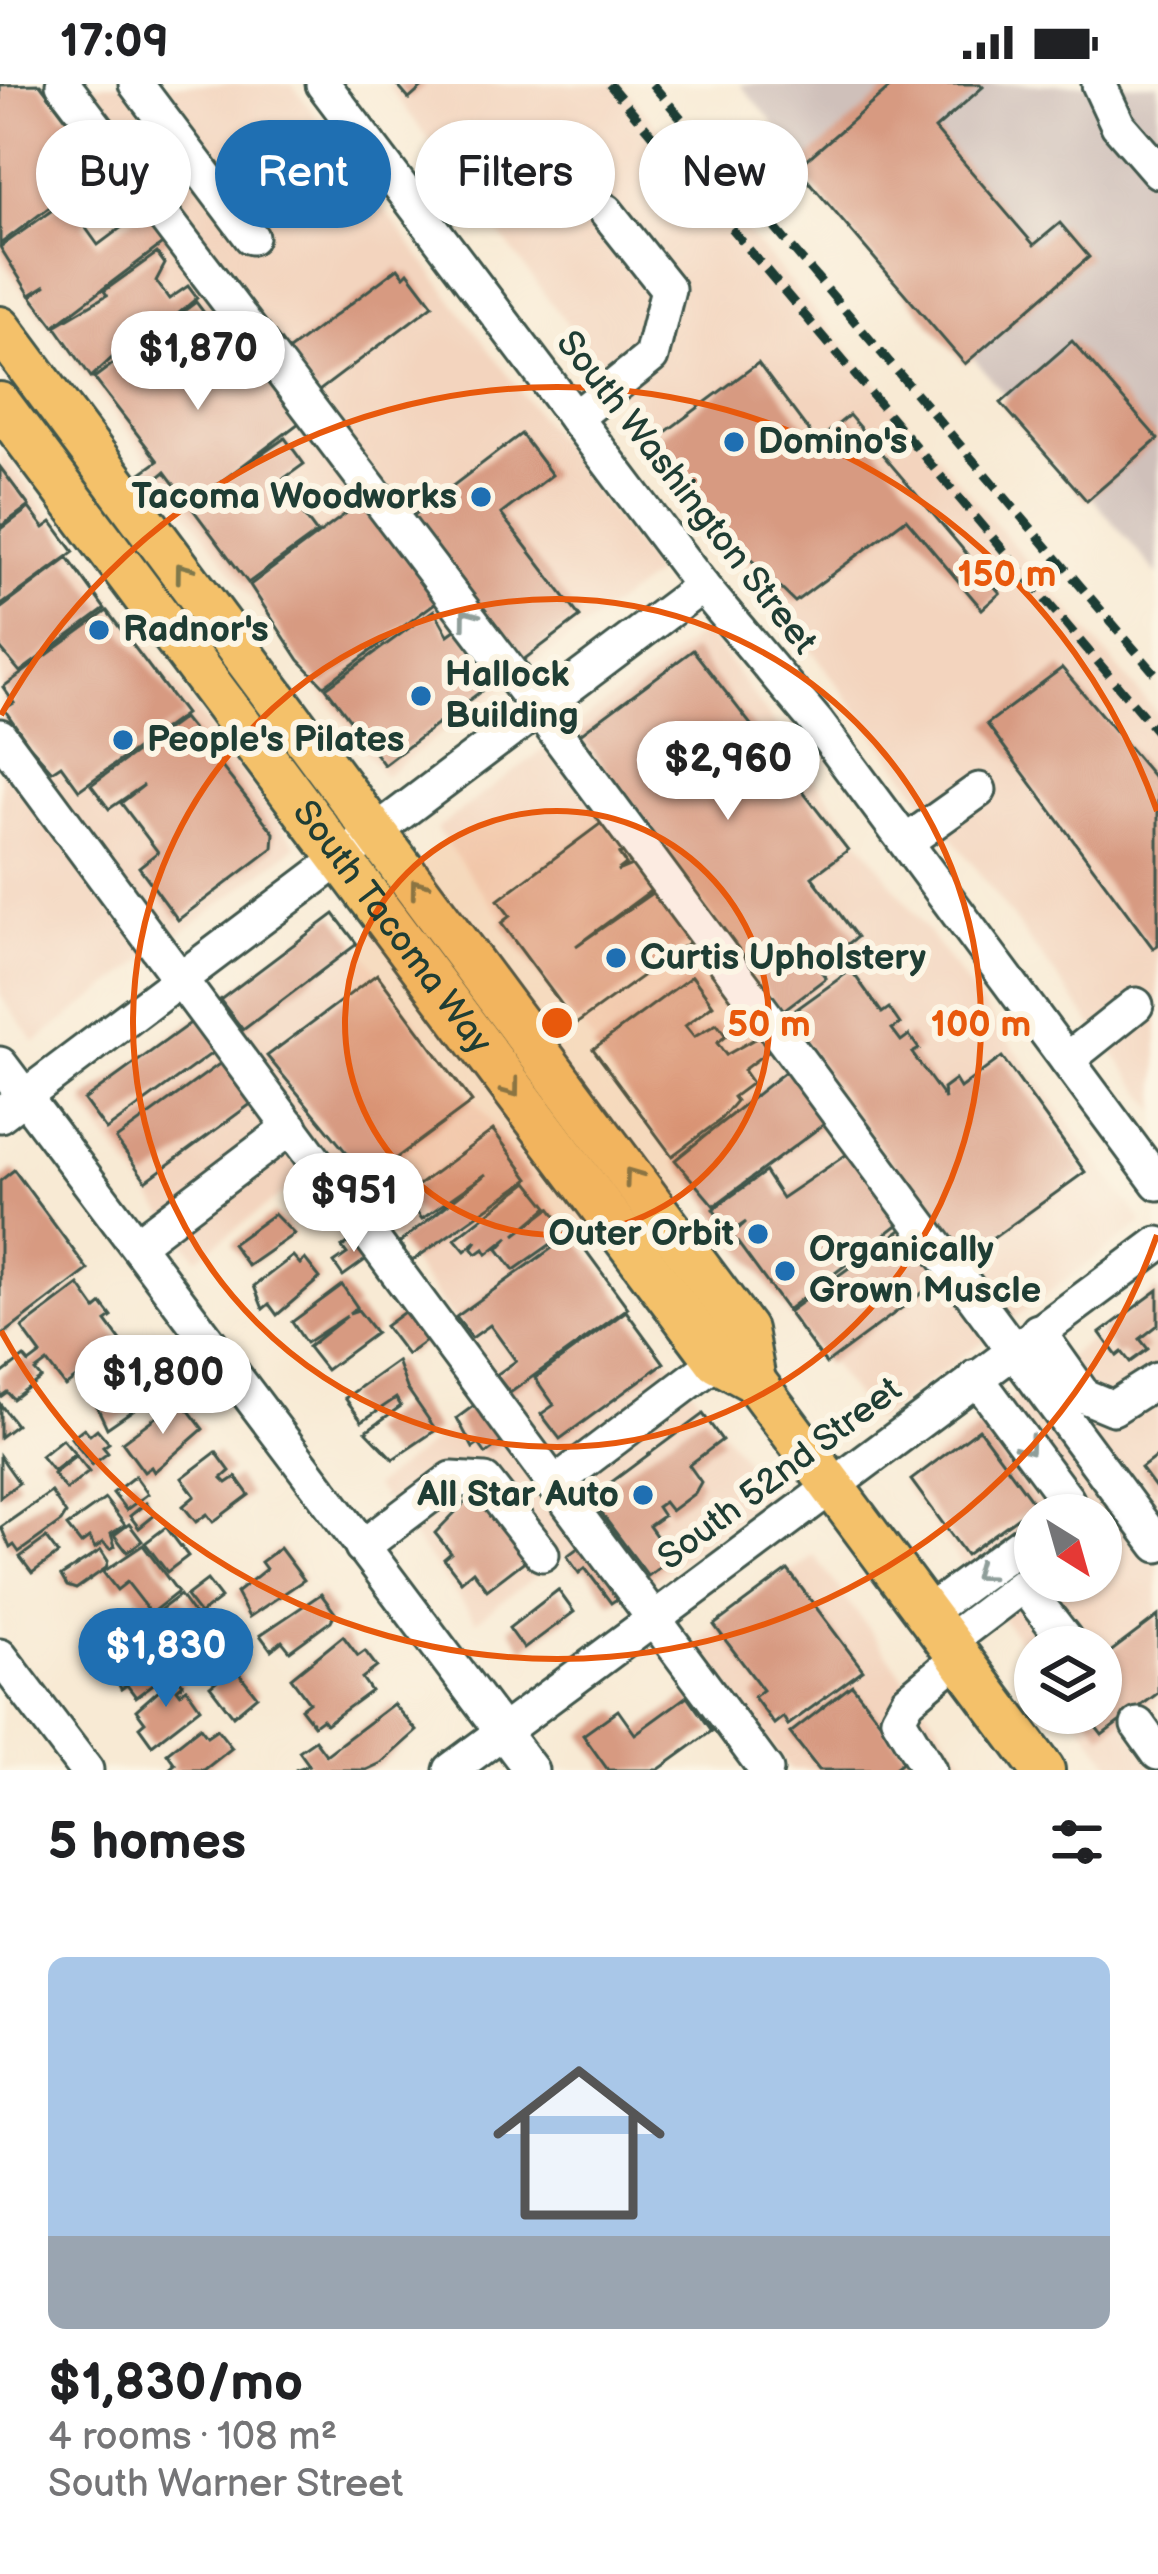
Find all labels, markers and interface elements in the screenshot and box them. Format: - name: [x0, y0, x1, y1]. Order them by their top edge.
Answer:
- text: 17:09: [60, 15, 169, 70]
- chip: Buy: [36, 120, 191, 228]
- chip: Rent: [215, 120, 391, 228]
- chip: Filters: [415, 120, 615, 228]
- chip: New: [639, 120, 808, 228]
- pin: $1,870: [100, 311, 296, 413]
- street label: South Washington Street: [547, 323, 825, 663]
- text: $1,870: [138, 326, 258, 373]
- place label: Domino's: [758, 421, 907, 464]
- marker: Domino's: [721, 429, 747, 455]
- place label: Tacoma Woodworks: [132, 476, 457, 519]
- marker: Tacoma Woodworks: [468, 484, 494, 510]
- text: 150 m: [958, 554, 1056, 597]
- one-way arrow: [176, 562, 198, 584]
- place label: Radnor's: [123, 609, 269, 652]
- one-way arrow: [461, 609, 483, 631]
- marker: Radnor's: [86, 617, 112, 643]
- place label: Hallock Building: [445, 654, 579, 738]
- marker: Hallock Building: [408, 683, 434, 709]
- place label: People's Pilates: [147, 719, 405, 762]
- pin: $2,960: [630, 721, 826, 823]
- marker: People's Pilates: [110, 727, 136, 753]
- text: $2,960: [664, 736, 792, 783]
- street label: South Tacoma Way: [283, 792, 501, 1063]
- one-way arrow: [410, 878, 432, 900]
- place label: Curtis Upholstery: [640, 937, 926, 980]
- marker: Curtis Upholstery: [603, 945, 629, 971]
- centre of rings: [536, 1002, 578, 1044]
- text: 50 m: [727, 1004, 811, 1047]
- text: 100 m: [931, 1004, 1031, 1047]
- one-way arrow: [497, 1075, 519, 1097]
- pin: $951: [283, 1153, 425, 1255]
- text: $951: [310, 1168, 398, 1215]
- one-way arrow: [624, 1168, 646, 1189]
- place label: Outer Orbit: [548, 1213, 734, 1256]
- marker: Outer Orbit: [745, 1221, 771, 1247]
- place label: Organically Grown Muscle: [809, 1229, 1041, 1313]
- marker: Organically Grown Muscle: [772, 1258, 798, 1284]
- pin: $1,800: [65, 1335, 261, 1437]
- text: $1,800: [102, 1350, 224, 1397]
- street label: South 52nd Street: [650, 1369, 910, 1579]
- one-way arrow: [1012, 1433, 1034, 1454]
- place label: All Star Auto: [416, 1474, 619, 1517]
- marker: All Star Auto: [630, 1482, 656, 1508]
- north arrow: [1014, 1494, 1122, 1602]
- map controls: [1014, 1494, 1122, 1734]
- one-way arrow: [973, 1559, 994, 1581]
- pin: $1,830: [68, 1608, 264, 1710]
- text: $1,830: [105, 1623, 227, 1670]
- button: layers: [1014, 1626, 1122, 1734]
- icon: filters: [1044, 1809, 1110, 1875]
- text: 5 homes: [48, 1812, 246, 1873]
- icon: home: [471, 2035, 687, 2251]
- text: $1,830/mo: [48, 2353, 303, 2414]
- text: 4 rooms · 108 m²: [48, 2414, 337, 2461]
- text: South Warner Street: [48, 2461, 403, 2508]

